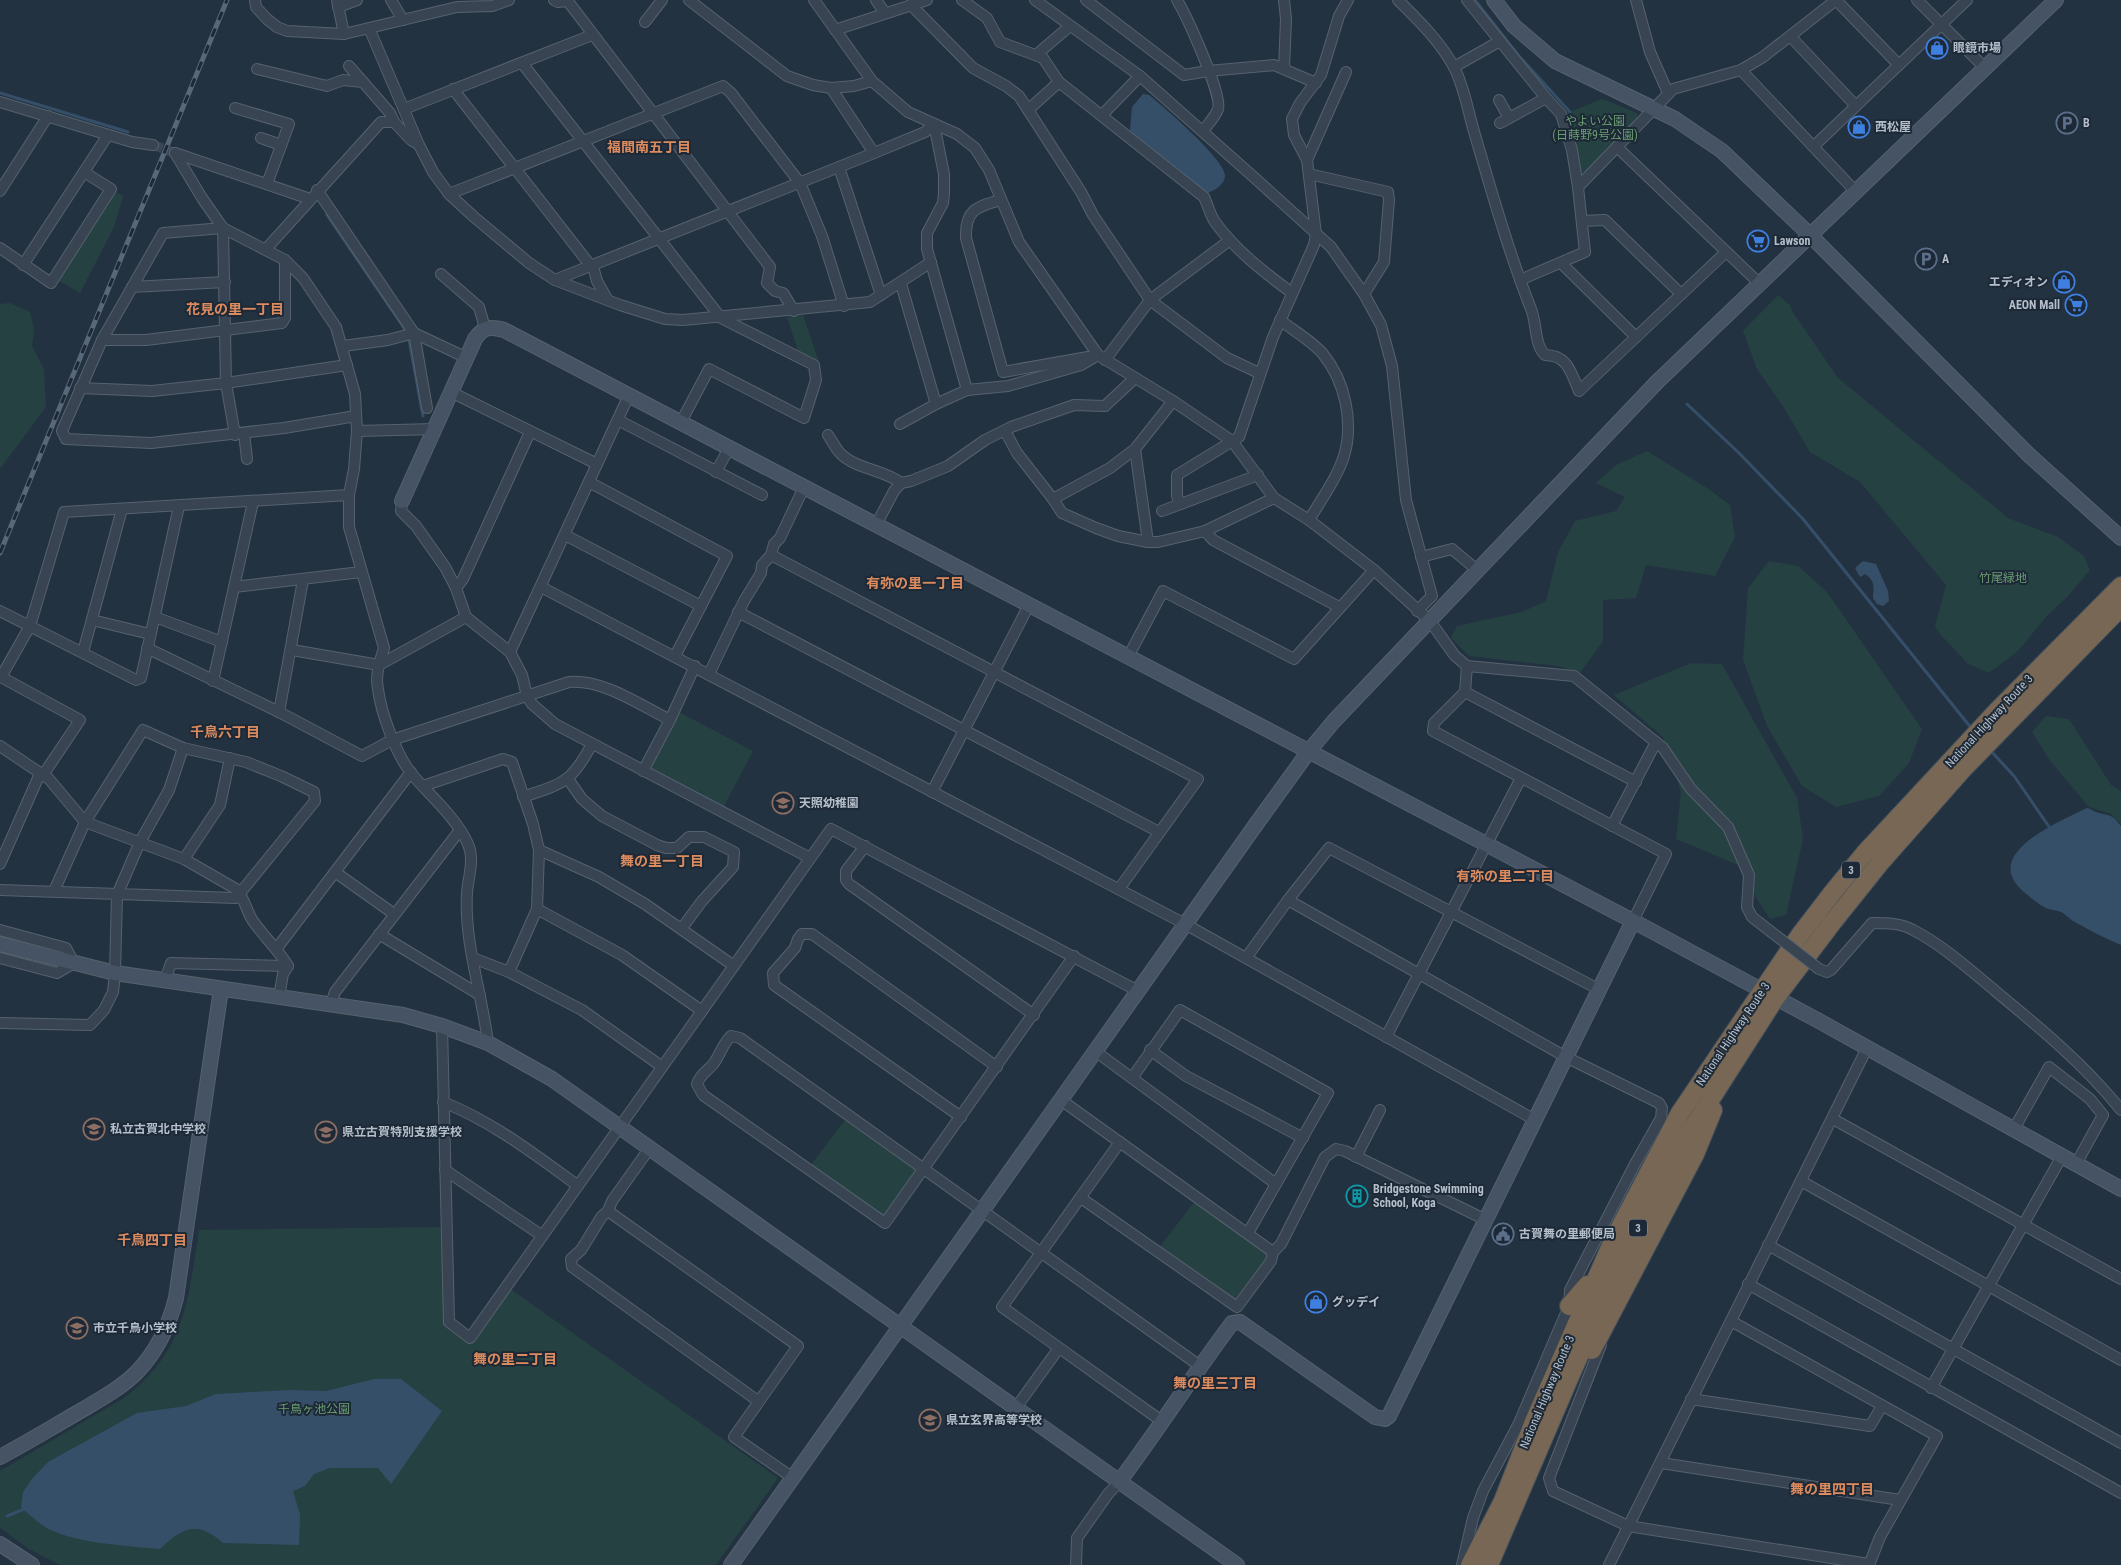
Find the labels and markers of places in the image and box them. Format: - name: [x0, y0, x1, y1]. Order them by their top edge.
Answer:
- shop icon: 眼鏡市場: [1925, 36, 1949, 60]
- place label: 眼鏡市場: [1953, 41, 2001, 55]
- parking icon: B: [2055, 111, 2079, 135]
- shop icon: 西松屋: [1847, 115, 1871, 139]
- place label: B: [2083, 116, 2090, 130]
- place label: 西松屋: [1875, 120, 1911, 134]
- supermarket icon: Lawson: [1746, 229, 1770, 253]
- place label: Lawson: [1774, 234, 1810, 248]
- parking icon: A: [1914, 247, 1938, 271]
- place label: A: [1942, 252, 1950, 266]
- shop icon: エディオン: [2052, 270, 2076, 294]
- place label: エディオン: [1989, 275, 2048, 289]
- supermarket icon: AEON Mall: [2064, 293, 2088, 317]
- place label: AEON Mall: [2009, 298, 2060, 312]
- school or university icon: 天照幼稚園: [771, 791, 795, 815]
- place label: 天照幼稚園: [799, 796, 859, 810]
- school or university icon: 私立古賀北中学校: [82, 1117, 106, 1141]
- school or university icon: 県立古賀特別支援学校: [314, 1120, 338, 1144]
- place label: 私立古賀北中学校: [110, 1122, 206, 1136]
- place label: 県立古賀特別支援学校: [342, 1125, 462, 1139]
- place label: Bridgestone Swimming School, Koga: [1373, 1182, 1484, 1210]
- building icon: Bridgestone Swimming School, Koga: [1345, 1184, 1369, 1208]
- public building icon: 古賀舞の里郵便局: [1491, 1222, 1515, 1246]
- place label: 古賀舞の里郵便局: [1519, 1227, 1615, 1241]
- shop icon: グッデイ: [1304, 1290, 1328, 1314]
- place label: グッデイ: [1332, 1295, 1380, 1309]
- school or university icon: 市立千鳥小学校: [65, 1316, 89, 1340]
- place label: 市立千鳥小学校: [93, 1321, 177, 1335]
- school or university icon: 県立玄界高等学校: [918, 1408, 942, 1432]
- place label: 県立玄界高等学校: [946, 1413, 1042, 1427]

